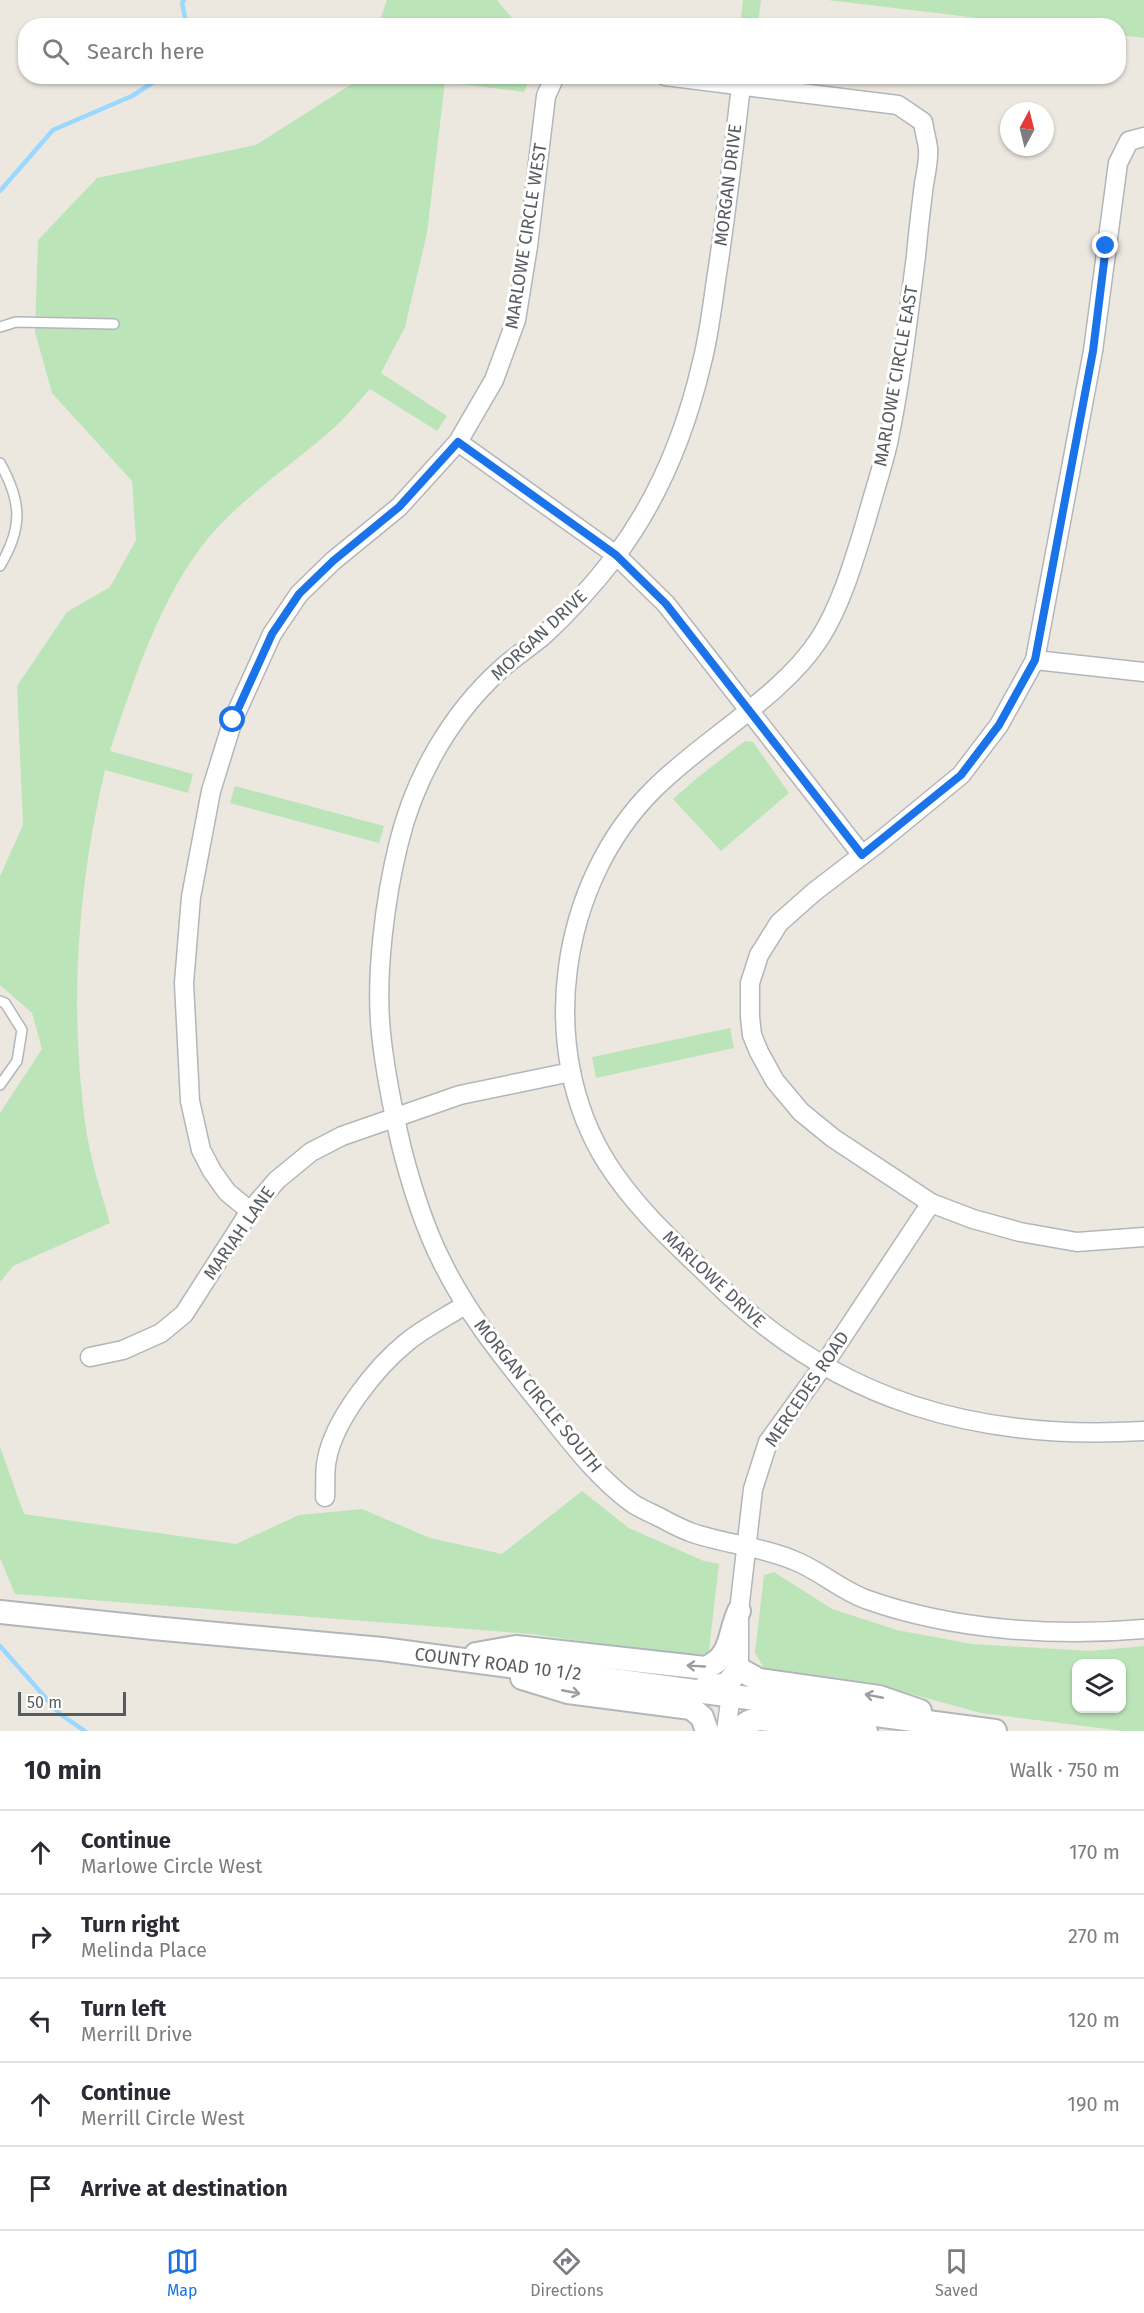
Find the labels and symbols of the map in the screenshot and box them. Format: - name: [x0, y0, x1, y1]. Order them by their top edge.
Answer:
- north arrow: [1000, 102, 1054, 156]
- street label: MORGAN DRIVE: [710, 123, 746, 247]
- street label: MARLOWE CIRCLE WEST: [500, 141, 552, 330]
- route end: [1092, 232, 1118, 258]
- street label: MARLOWE CIRCLE EAST: [869, 283, 923, 468]
- street label: MORGAN DRIVE: [486, 585, 592, 685]
- route start: [219, 706, 245, 732]
- street label: MARIAH LANE: [199, 1182, 279, 1284]
- street label: MARLOWE DRIVE: [658, 1226, 770, 1332]
- street label: MORGAN CIRCLE SOUTH: [469, 1315, 607, 1477]
- street label: MERCEDES ROAD: [760, 1327, 854, 1451]
- street label: COUNTY ROAD 10 1/2: [413, 1643, 583, 1685]
- one-way arrow: [687, 1661, 706, 1672]
- one-way arrow: [560, 1687, 580, 1698]
- scale bar: [18, 1689, 126, 1716]
- one-way arrow: [865, 1691, 885, 1702]

